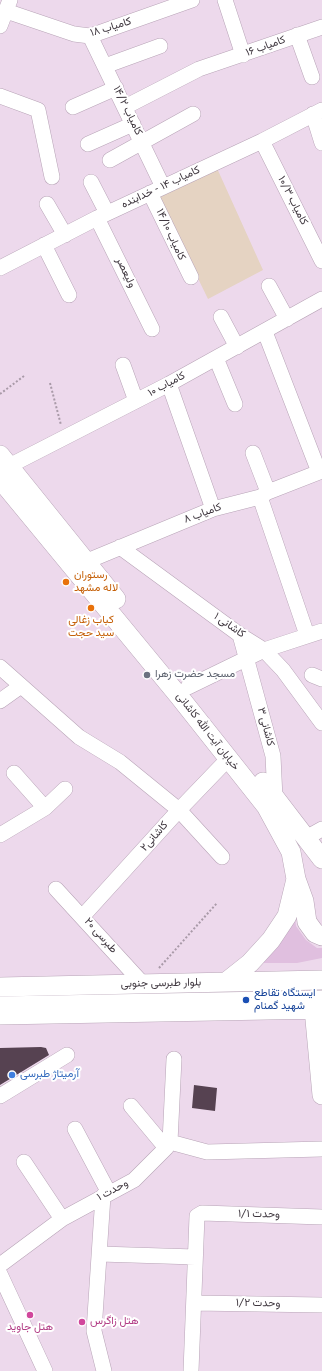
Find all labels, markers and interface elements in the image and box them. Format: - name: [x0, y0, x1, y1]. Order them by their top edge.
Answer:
- street label: کامیاب ۱۸: [89, 15, 133, 41]
- street label: کامیاب ۱۶: [244, 34, 288, 60]
- street label: کامیاب ۱۴/۲: [109, 84, 145, 138]
- street label: کامیاب ۱۴ - خدابنده: [120, 164, 202, 212]
- street label: کامیاب ۱۰/۳: [274, 174, 310, 228]
- street label: کامیاب ۱۴/۱۰: [152, 207, 188, 263]
- street label: ولیعصر: [112, 256, 138, 290]
- street label: کامیاب ۱۰: [146, 370, 188, 400]
- street label: کامیاب ۸: [182, 501, 224, 527]
- place label: رستوران لاله مشهد: [74, 569, 118, 595]
- marker: رستوران لاله مشهد: [61, 577, 71, 587]
- marker: کباب زغالی سید حجت: [86, 603, 96, 613]
- street label: کاشانی ۱: [211, 610, 247, 642]
- place label: کباب زغالی سید حجت: [68, 614, 114, 640]
- place label: مسجد حضرت زهرا: [155, 668, 235, 682]
- marker: مسجد حضرت زهرا: [142, 670, 152, 680]
- street label: خیابان آیت الله کاشانی: [172, 690, 242, 774]
- street label: کاشانی ۳: [254, 706, 276, 748]
- street label: کاشانی۲: [138, 819, 172, 855]
- street label: طبرسی ۲۰: [81, 916, 119, 956]
- street label: بلوار طبرسی جنوبی: [121, 977, 201, 991]
- place label: ایستگاه تقاطع شهید گمنام: [254, 987, 315, 1013]
- marker: ایستگاه تقاطع شهید گمنام: [241, 995, 251, 1005]
- place label: آرمیتاژ طبرسی: [20, 1068, 79, 1082]
- marker: آرمیتاژ طبرسی: [7, 1070, 17, 1080]
- street label: وحدت ۱: [95, 1177, 131, 1205]
- street label: وحدت ۱/۱: [238, 1208, 280, 1222]
- street label: وحدت ۱/۲: [236, 1297, 280, 1311]
- marker: هتل جاوید: [25, 1310, 35, 1320]
- place label: هتل زاگرس: [90, 1315, 139, 1329]
- marker: هتل زاگرس: [77, 1317, 87, 1327]
- place label: هتل جاوید: [7, 1321, 53, 1335]

